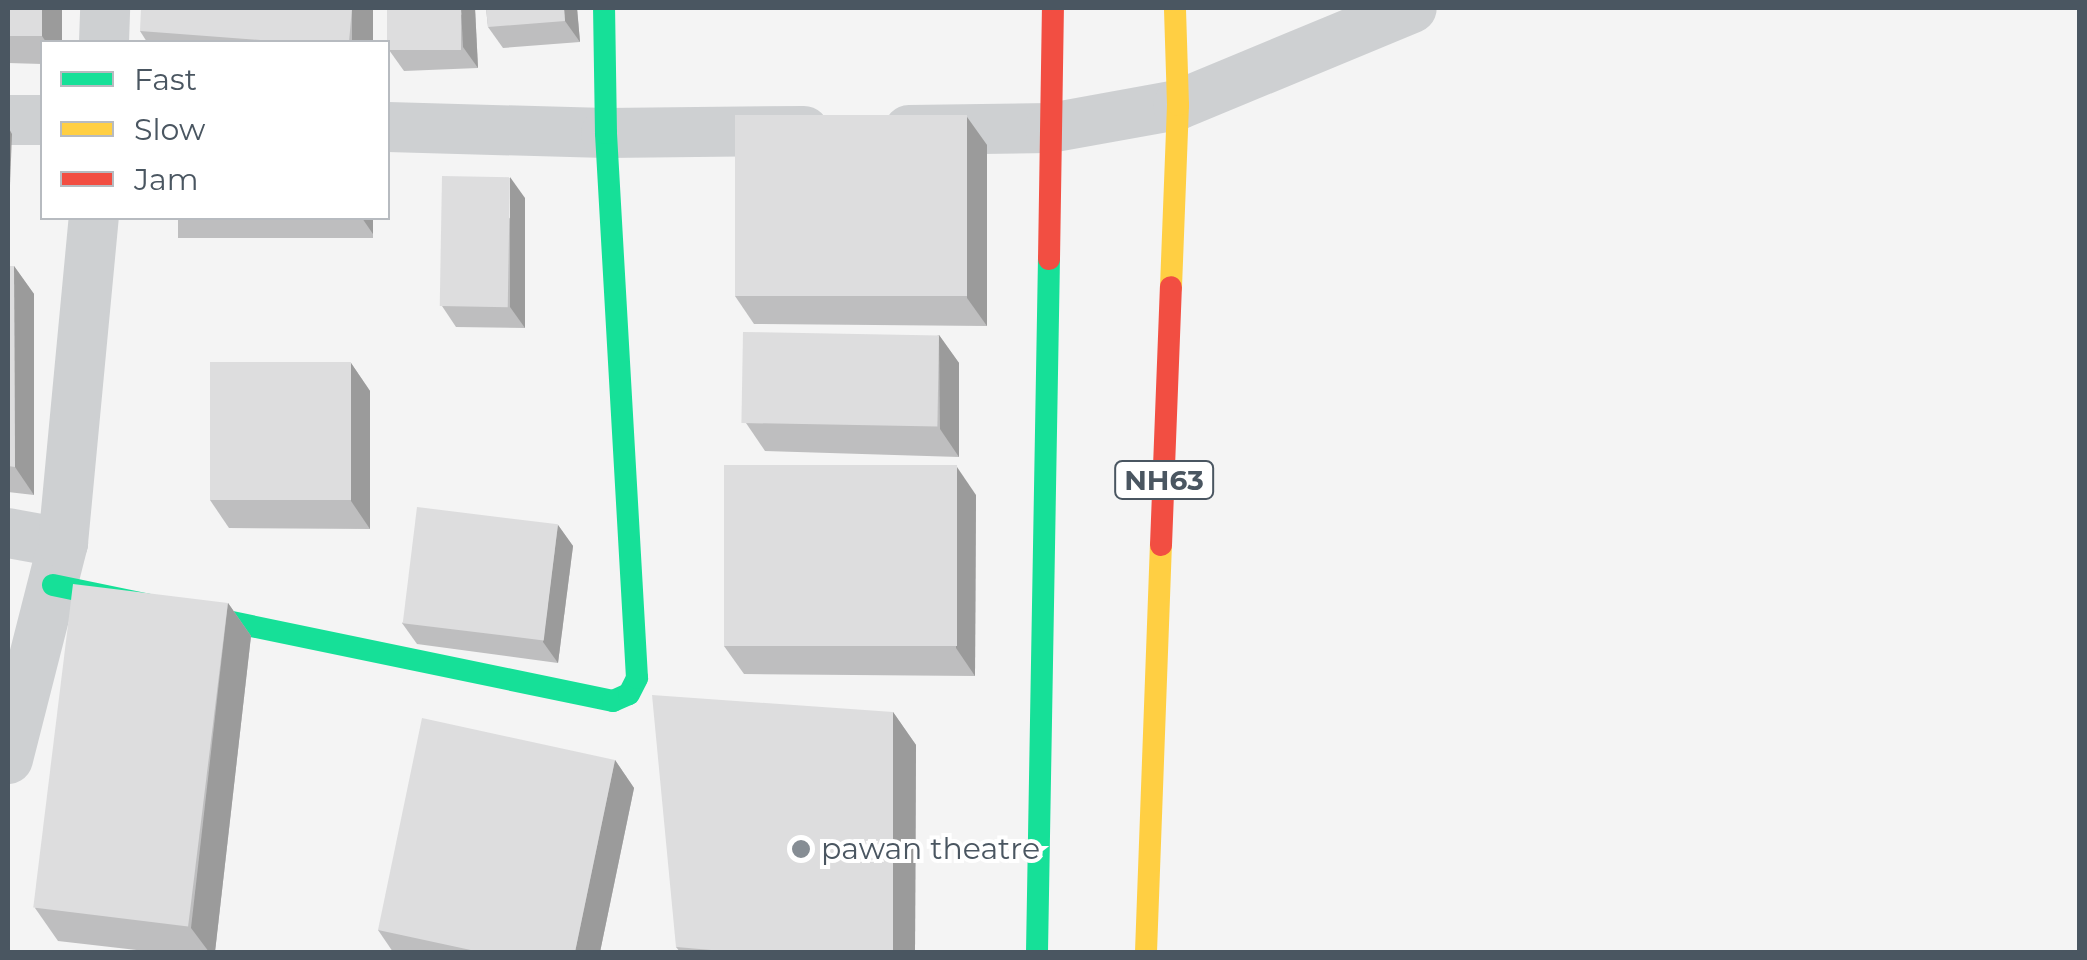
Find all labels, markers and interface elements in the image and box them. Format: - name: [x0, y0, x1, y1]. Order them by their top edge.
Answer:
- legend: [40, 40, 390, 220]
- text: Fast: [134, 61, 197, 98]
- text: Slow: [134, 111, 205, 148]
- text: Jam: [134, 161, 199, 198]
- road number: NH63: [1114, 457, 1214, 503]
- place label: pawan theatre: [821, 831, 1040, 867]
- marker: pawan theatre: [790, 838, 812, 860]

